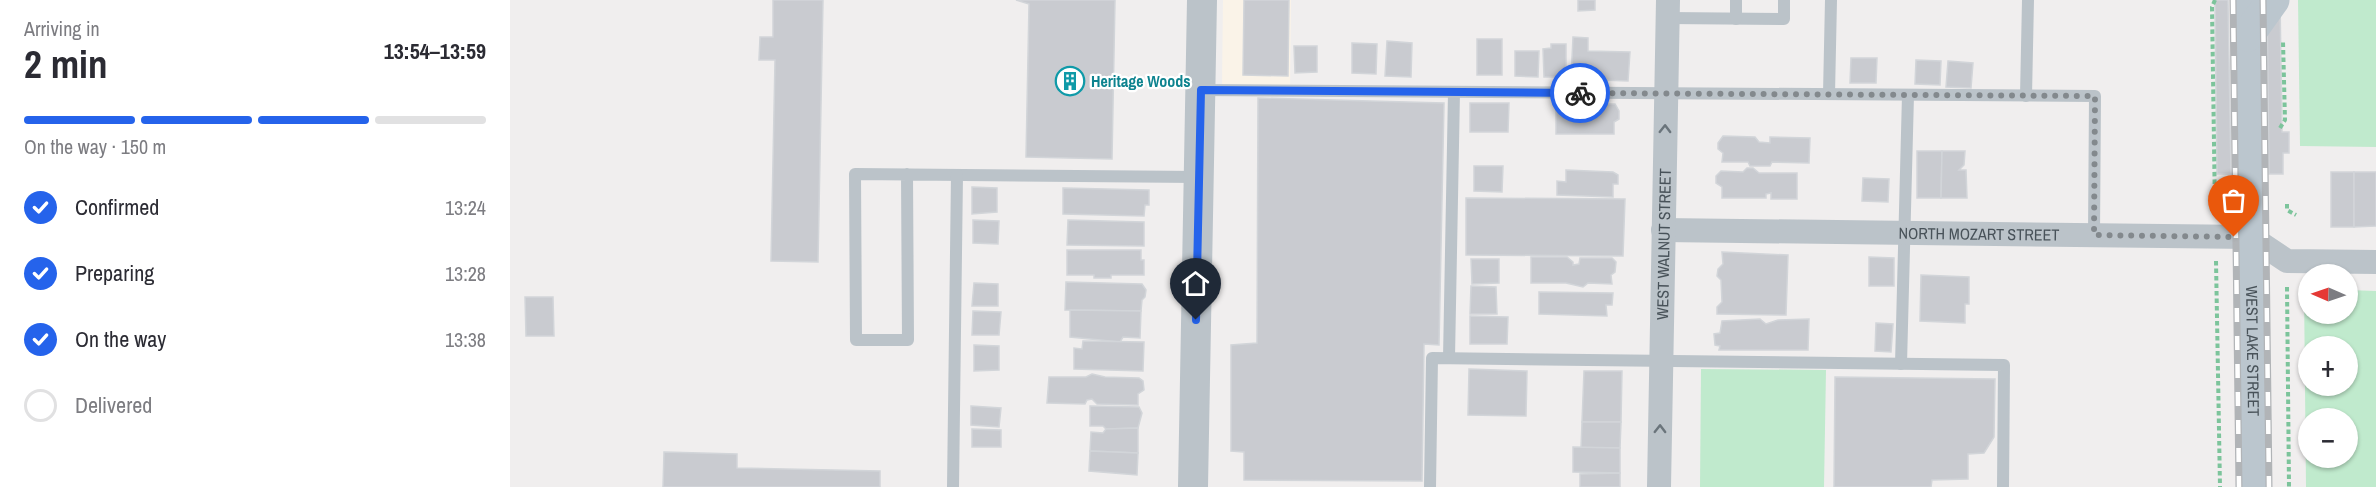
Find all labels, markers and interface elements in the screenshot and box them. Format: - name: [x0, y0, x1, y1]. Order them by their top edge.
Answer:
- text: Arriving in: [24, 15, 100, 42]
- text: 13:54–13:59: [384, 36, 486, 66]
- text: 2 min: [24, 38, 108, 90]
- courier: [1550, 63, 1610, 123]
- building icon: Heritage Woods: [1054, 65, 1086, 97]
- place label: Heritage Woods: [1091, 70, 1191, 92]
- icon: bike: [1564, 77, 1597, 110]
- one-way arrow: [1659, 124, 1671, 133]
- text: On the way · 150 m: [24, 133, 166, 160]
- street label: WEST WALNUT STREET: [1651, 168, 1676, 320]
- pin: [2208, 175, 2259, 237]
- icon: bag: [2217, 184, 2250, 217]
- icon: check: [24, 191, 57, 224]
- text: Confirmed: [75, 192, 159, 222]
- text: 13:24: [445, 194, 486, 221]
- street label: NORTH MOZART STREET: [1899, 222, 2059, 246]
- icon: check: [24, 257, 57, 290]
- text: Preparing: [75, 258, 154, 288]
- pin: [1170, 258, 1221, 320]
- text: 13:28: [445, 260, 486, 287]
- north arrow: [2298, 264, 2358, 324]
- map controls: [2298, 264, 2358, 468]
- icon: home: [1179, 267, 1212, 300]
- street label: WEST LAKE STREET: [2241, 286, 2265, 416]
- icon: check: [24, 323, 57, 356]
- text: On the way: [75, 324, 166, 354]
- text: 13:38: [445, 326, 486, 353]
- button: +: [2298, 336, 2358, 396]
- text: Delivered: [75, 390, 152, 420]
- button: −: [2298, 408, 2358, 468]
- one-way arrow: [1654, 424, 1666, 433]

